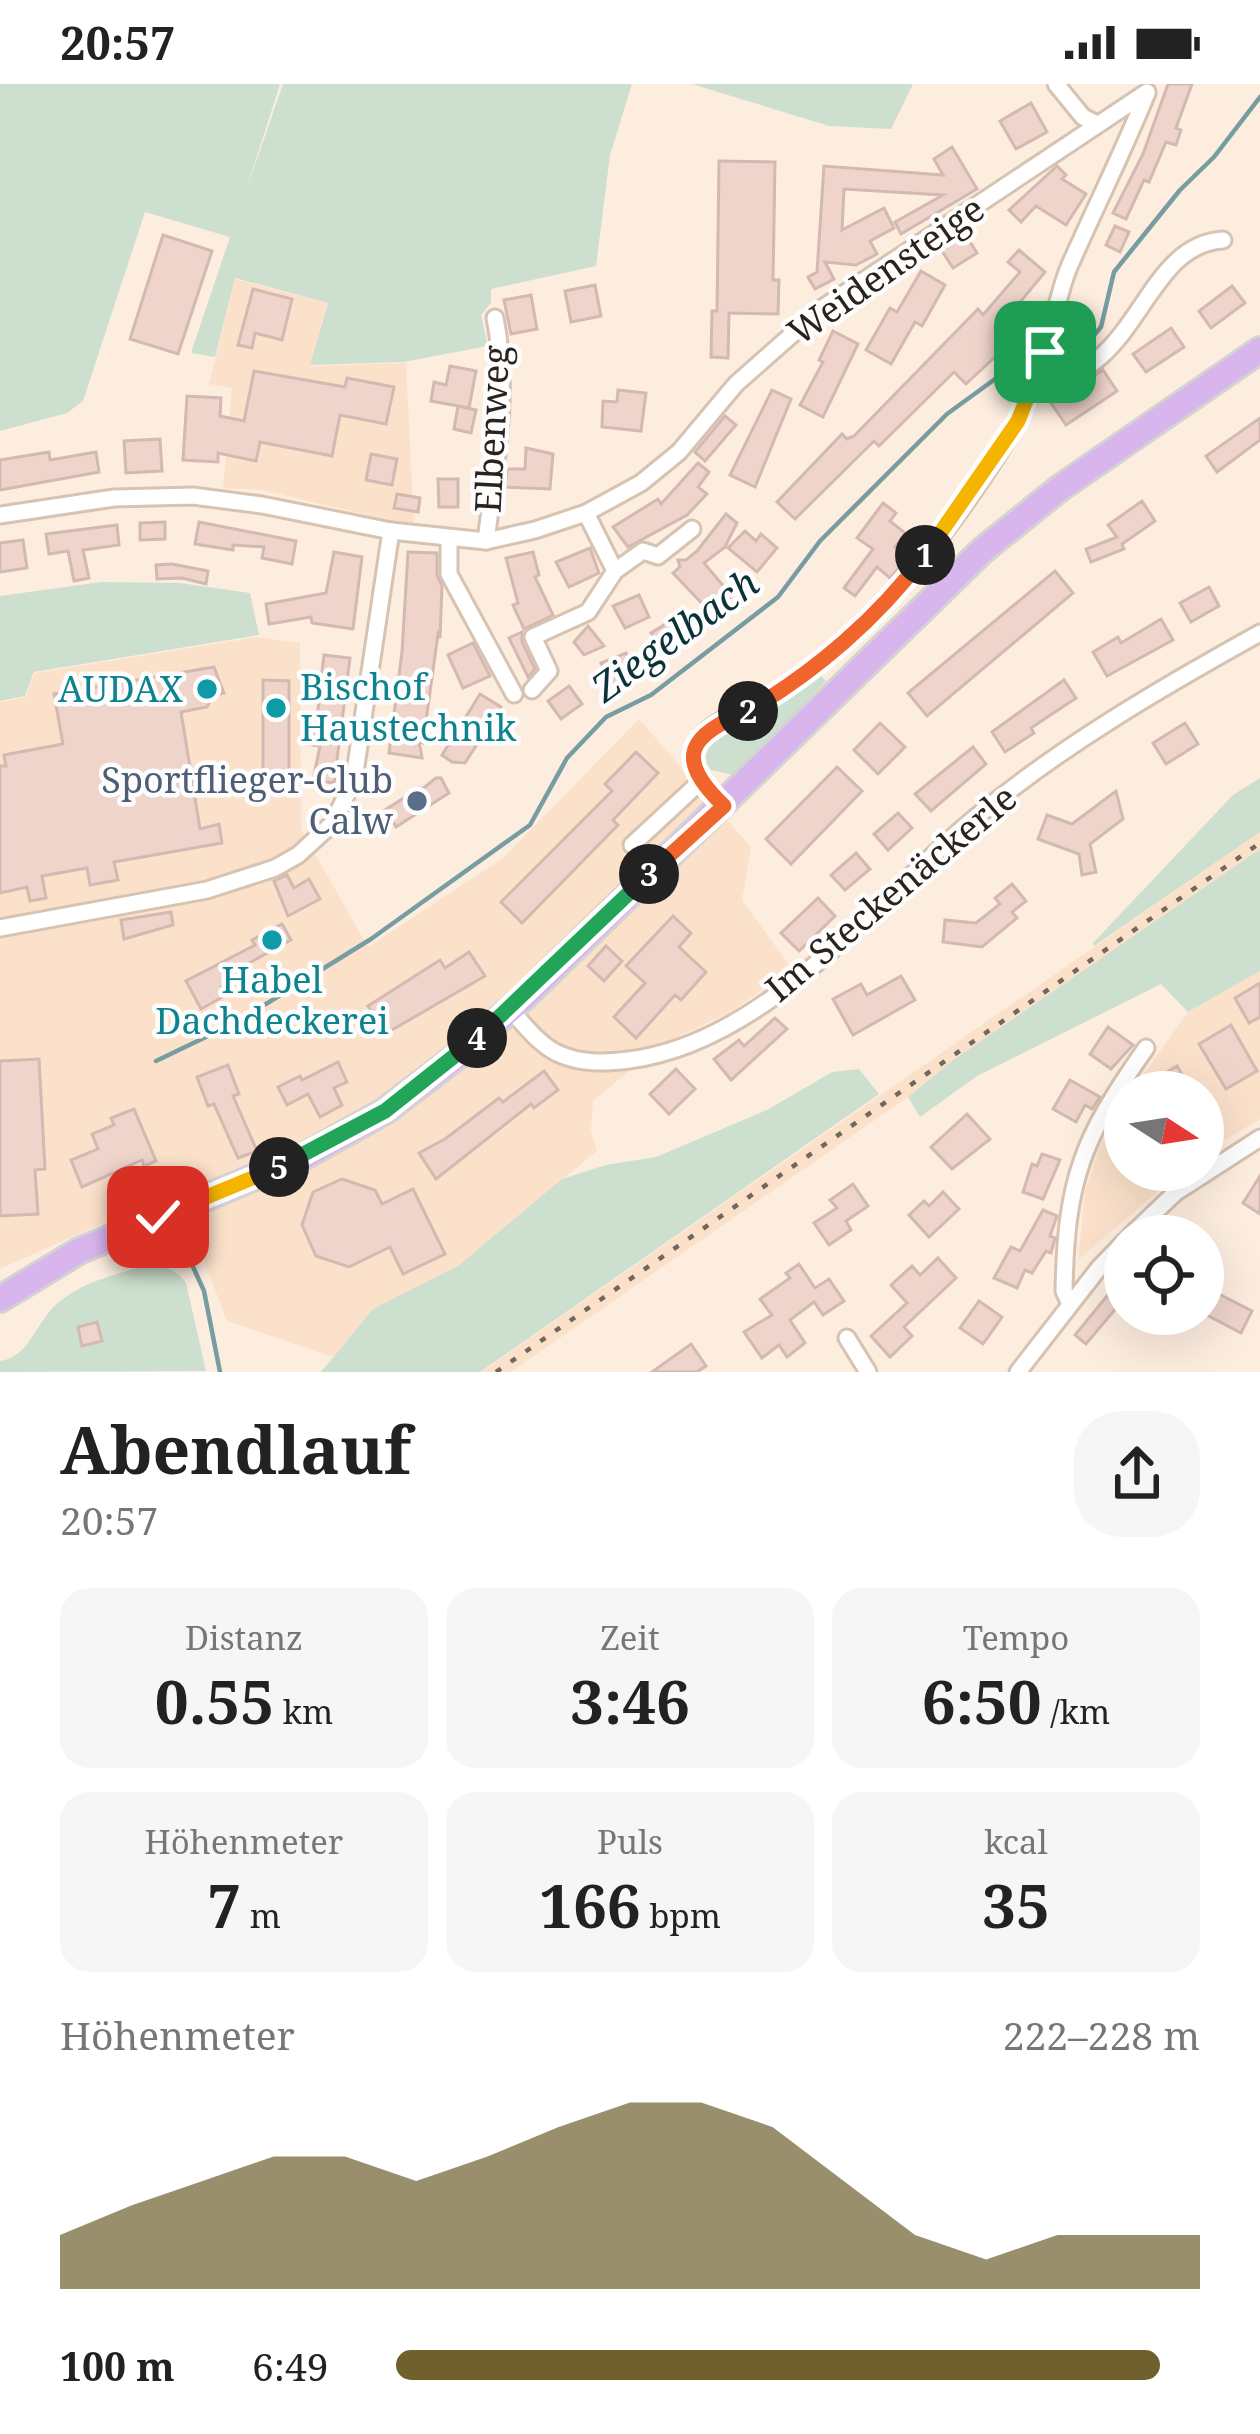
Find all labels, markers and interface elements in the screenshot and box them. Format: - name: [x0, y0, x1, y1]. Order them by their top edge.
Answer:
- text: 20:57: [60, 12, 175, 73]
- street label: Weidensteige: [778, 184, 994, 355]
- pin: [994, 301, 1096, 403]
- icon: arrive: [1012, 319, 1078, 385]
- street label: Elbenweg: [463, 344, 520, 514]
- pin: 1: [895, 525, 955, 585]
- text: 1: [916, 532, 934, 577]
- water label: Ziegelbach: [579, 555, 768, 713]
- place label: Bischof Haustechnik: [300, 662, 517, 752]
- place label: AUDAX: [58, 664, 183, 713]
- marker: AUDAX: [194, 676, 220, 702]
- pin: 2: [718, 681, 778, 741]
- text: 2: [739, 688, 757, 733]
- marker: Bischof Haustechnik: [263, 695, 289, 721]
- place label: Sportflieger-Club Calw: [101, 755, 393, 845]
- street label: Im Steckenäckerle: [755, 773, 1027, 1012]
- marker: Sportflieger-Club Calw: [404, 788, 430, 814]
- pin: 3: [619, 844, 679, 904]
- text: 3: [640, 851, 658, 896]
- marker: Habel Dachdeckerei: [259, 927, 285, 953]
- place label: Habel Dachdeckerei: [155, 955, 389, 1045]
- pin: 4: [447, 1008, 507, 1068]
- text: 4: [468, 1015, 486, 1060]
- north arrow: [1104, 1071, 1224, 1191]
- map controls: [1104, 1071, 1224, 1335]
- pin: 5: [249, 1137, 309, 1197]
- text: 5: [270, 1144, 288, 1189]
- pin: [107, 1166, 209, 1268]
- icon: check: [125, 1184, 191, 1250]
- button: locate: [1104, 1215, 1224, 1335]
- text: Abendlauf: [60, 1403, 411, 1493]
- button: share: [1074, 1411, 1200, 1537]
- text: 20:57: [60, 1493, 158, 1546]
- text: Distanz: [185, 1615, 303, 1660]
- text: Zeit: [600, 1615, 660, 1660]
- text: Tempo: [963, 1615, 1069, 1660]
- text: 0.55: [155, 1660, 274, 1742]
- text: 3:46: [570, 1660, 690, 1742]
- text: 6:50: [922, 1660, 1042, 1742]
- text: km: [274, 1689, 333, 1734]
- text: /km: [1042, 1689, 1110, 1734]
- text: Höhenmeter: [145, 1819, 343, 1864]
- text: Puls: [597, 1819, 663, 1864]
- text: kcal: [984, 1819, 1048, 1864]
- text: 7: [207, 1864, 241, 1946]
- text: 166: [539, 1864, 641, 1946]
- text: 35: [982, 1864, 1050, 1946]
- text: m: [241, 1893, 281, 1938]
- text: bpm: [641, 1893, 721, 1938]
- text: Höhenmeter: [60, 2008, 295, 2061]
- text: 222–228 m: [1003, 2008, 1200, 2061]
- text: 100 m: [60, 2339, 175, 2392]
- text: 6:49: [252, 2339, 329, 2392]

